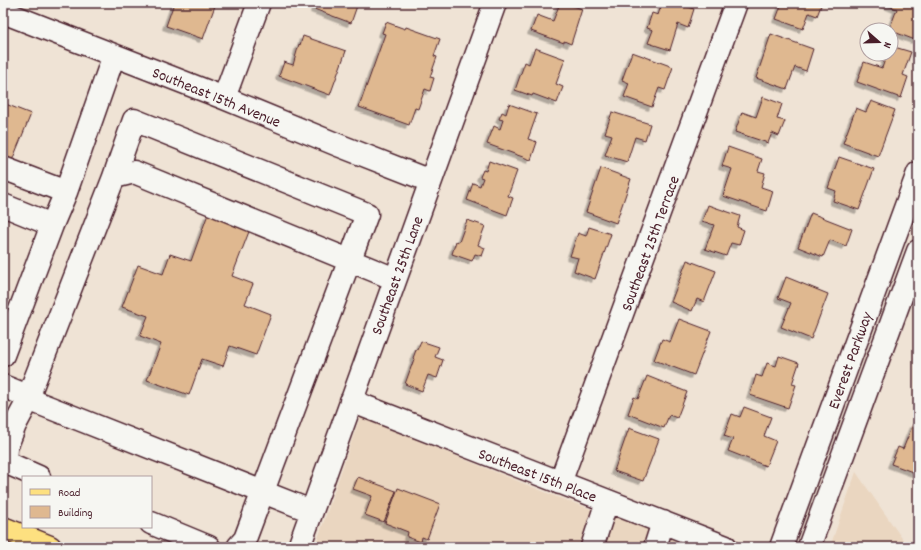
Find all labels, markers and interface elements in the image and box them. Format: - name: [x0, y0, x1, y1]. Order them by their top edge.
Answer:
- north arrow: [859, 22, 899, 62]
- text: N: [878, 39, 895, 51]
- street label: Southeast 15th Avenue: [148, 62, 284, 135]
- street label: Southeast 25th Terrace: [616, 173, 687, 315]
- street label: Southeast 25th Lane: [366, 213, 431, 338]
- street label: Everest Parkway: [823, 309, 880, 413]
- street label: Southeast 15th Place: [475, 443, 600, 509]
- legend: [22, 476, 152, 528]
- text: Road: [58, 485, 80, 502]
- text: Building: [58, 505, 93, 522]

